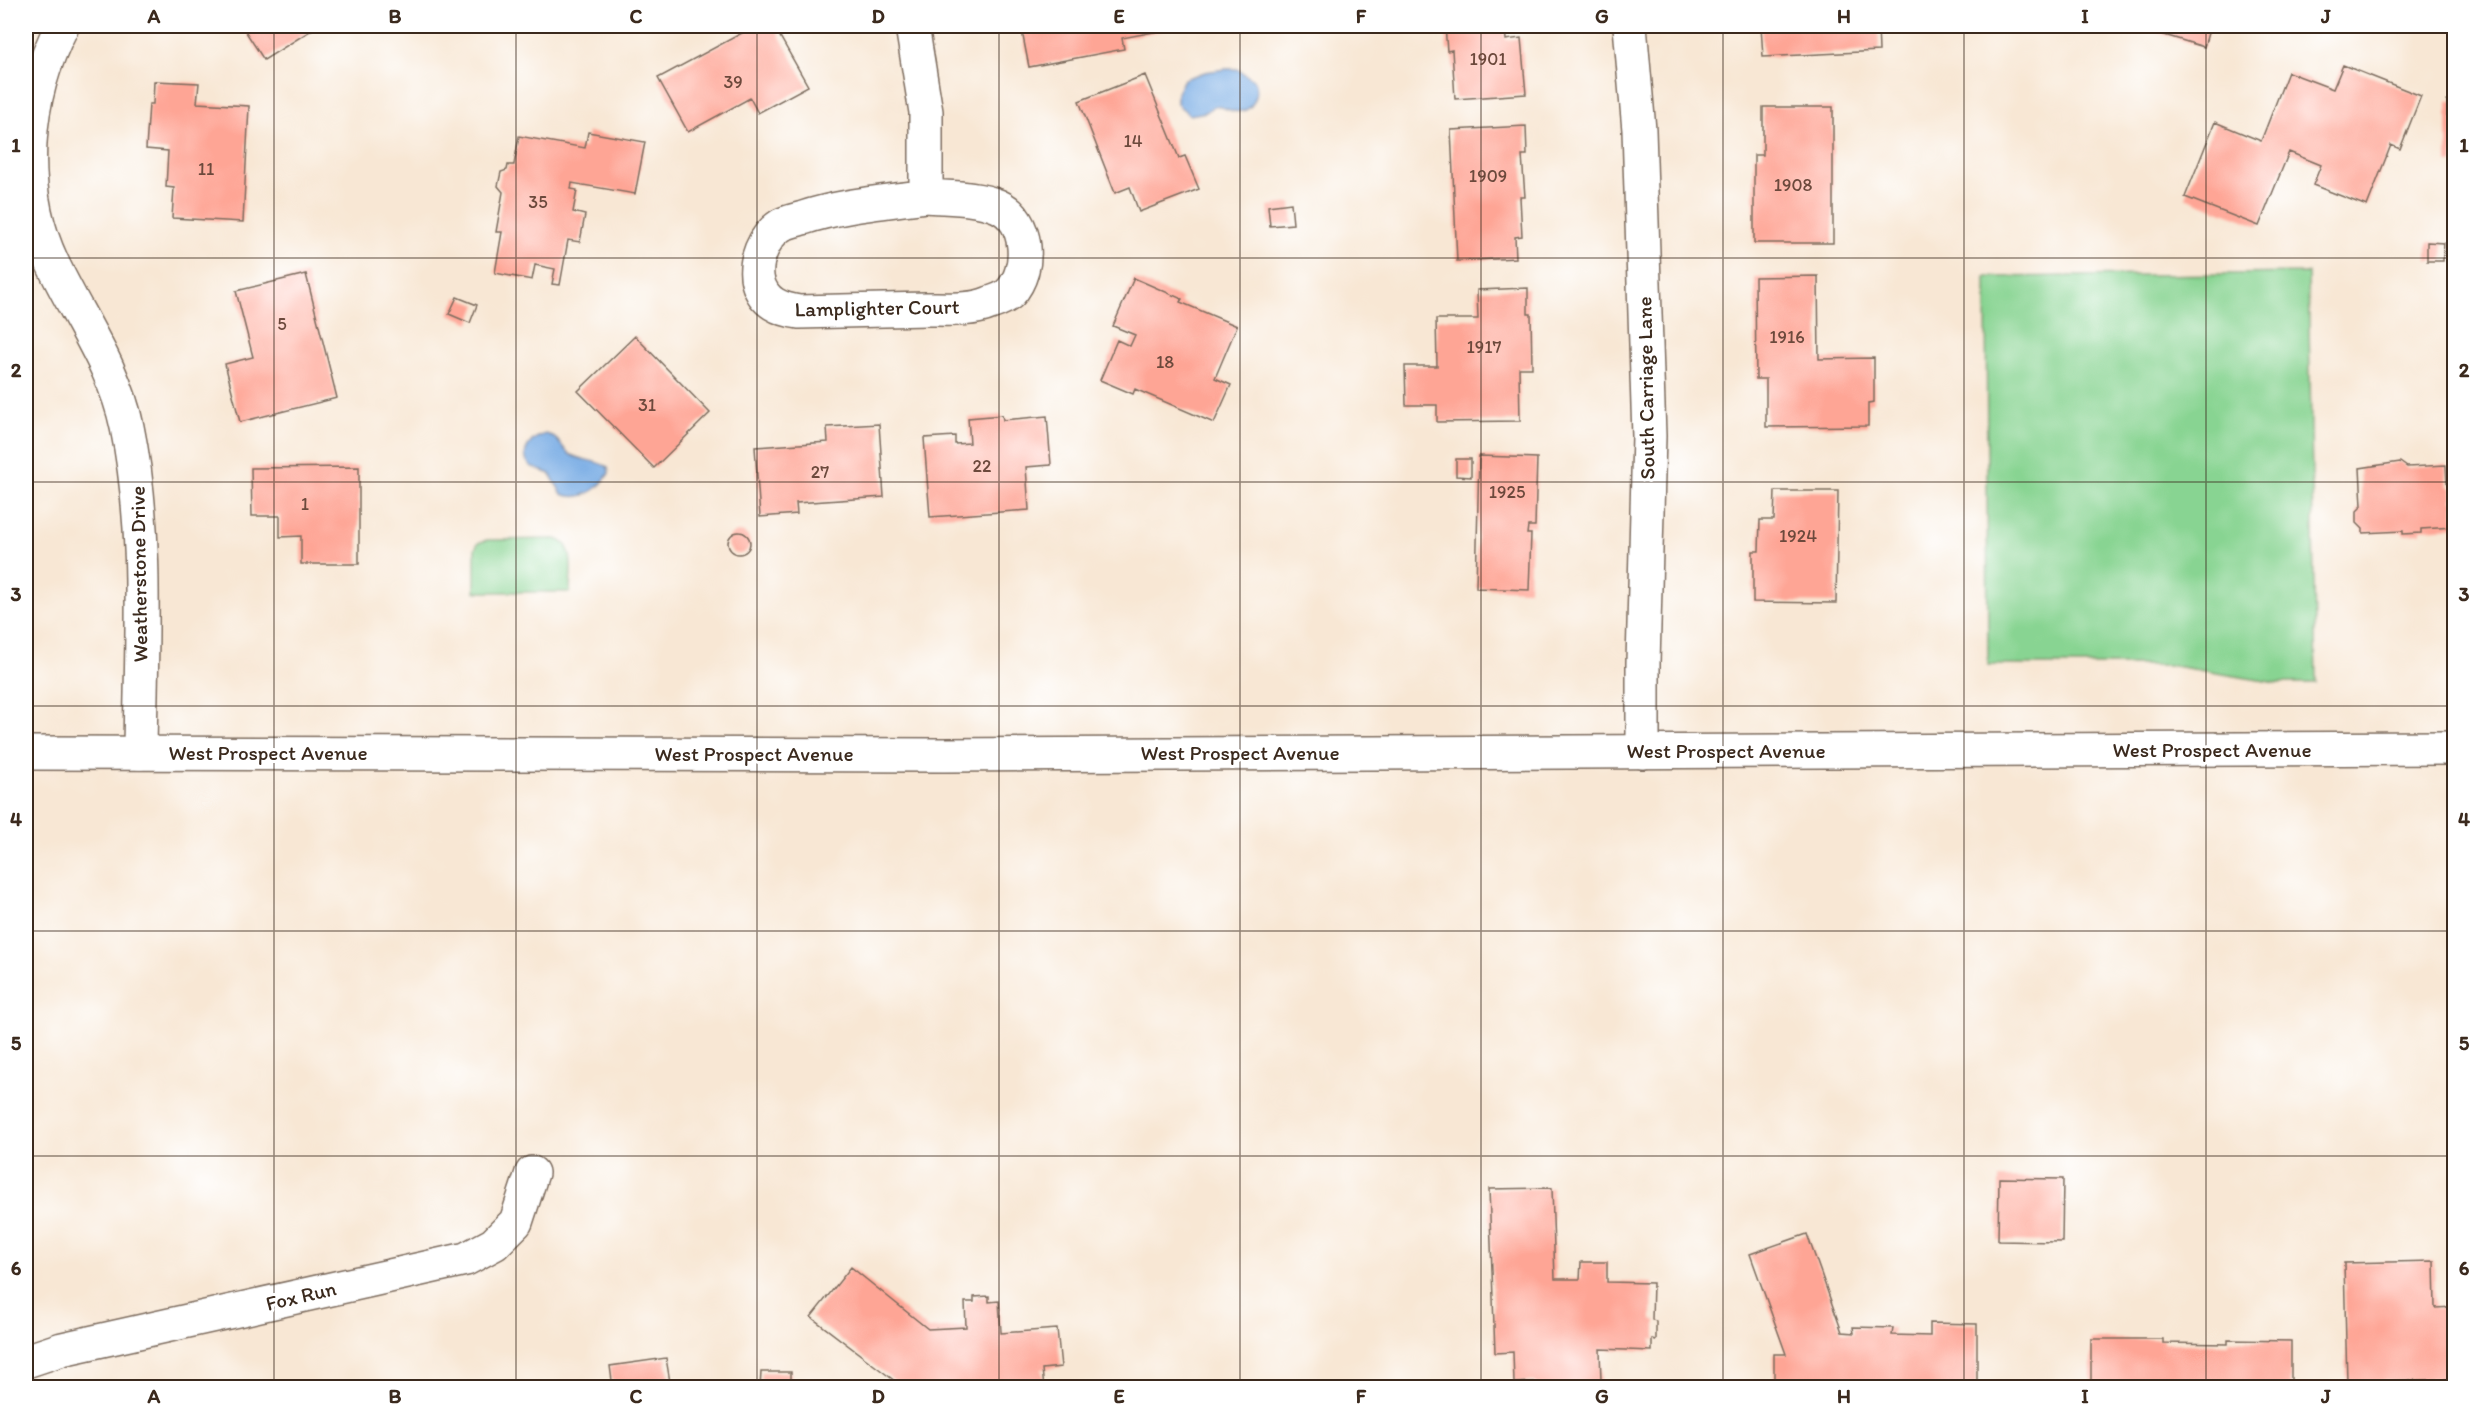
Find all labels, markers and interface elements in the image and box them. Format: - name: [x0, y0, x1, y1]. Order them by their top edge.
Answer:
- text: A: [147, 4, 161, 28]
- text: B: [389, 4, 402, 28]
- text: C: [630, 4, 643, 28]
- text: D: [871, 4, 885, 28]
- text: E: [1113, 4, 1125, 28]
- text: F: [1356, 4, 1367, 28]
- text: G: [1595, 4, 1609, 28]
- text: H: [1837, 4, 1851, 28]
- text: I: [2081, 4, 2089, 28]
- text: J: [2320, 4, 2331, 28]
- house number: 1901: [1469, 48, 1507, 70]
- house number: 39: [723, 71, 743, 93]
- house number: 14: [1123, 130, 1143, 152]
- text: 1: [11, 133, 21, 157]
- text: 1: [2459, 133, 2469, 157]
- house number: 11: [198, 158, 214, 180]
- house number: 1909: [1469, 165, 1507, 187]
- house number: 1908: [1774, 174, 1812, 196]
- house number: 35: [528, 191, 548, 213]
- street label: Lamplighter Court: [794, 294, 960, 321]
- street label: South Carriage Lane: [1631, 296, 1660, 480]
- house number: 5: [277, 313, 287, 335]
- house number: 1916: [1769, 326, 1805, 348]
- house number: 1917: [1466, 336, 1502, 358]
- house number: 18: [1156, 351, 1174, 373]
- text: 2: [11, 358, 22, 382]
- text: 2: [2459, 358, 2470, 382]
- house number: 31: [638, 394, 656, 416]
- house number: 22: [973, 455, 992, 477]
- house number: 27: [811, 461, 829, 483]
- house number: 1925: [1489, 481, 1525, 503]
- street label: Weatherstone Drive: [124, 486, 153, 662]
- house number: 1: [301, 493, 309, 515]
- house number: 1924: [1779, 525, 1817, 547]
- text: 3: [11, 582, 22, 606]
- text: 3: [2459, 582, 2470, 606]
- street label: West Prospect Avenue: [2112, 737, 2312, 762]
- street label: West Prospect Avenue: [1626, 738, 1826, 763]
- street label: West Prospect Avenue: [168, 740, 368, 765]
- street label: West Prospect Avenue: [1140, 740, 1340, 765]
- street label: West Prospect Avenue: [654, 741, 854, 766]
- text: 4: [10, 807, 22, 831]
- text: 4: [2458, 807, 2470, 831]
- text: 5: [11, 1031, 22, 1055]
- text: 5: [2459, 1031, 2470, 1055]
- text: 6: [11, 1256, 22, 1280]
- text: 6: [2459, 1256, 2470, 1280]
- street label: Fox Run: [263, 1275, 339, 1316]
- text: A: [147, 1384, 161, 1408]
- text: B: [389, 1384, 402, 1408]
- text: C: [630, 1384, 643, 1408]
- text: D: [871, 1384, 885, 1408]
- text: E: [1113, 1384, 1125, 1408]
- text: F: [1356, 1384, 1367, 1408]
- text: G: [1595, 1384, 1609, 1408]
- text: H: [1837, 1384, 1851, 1408]
- text: I: [2081, 1384, 2089, 1408]
- text: J: [2320, 1384, 2331, 1408]

